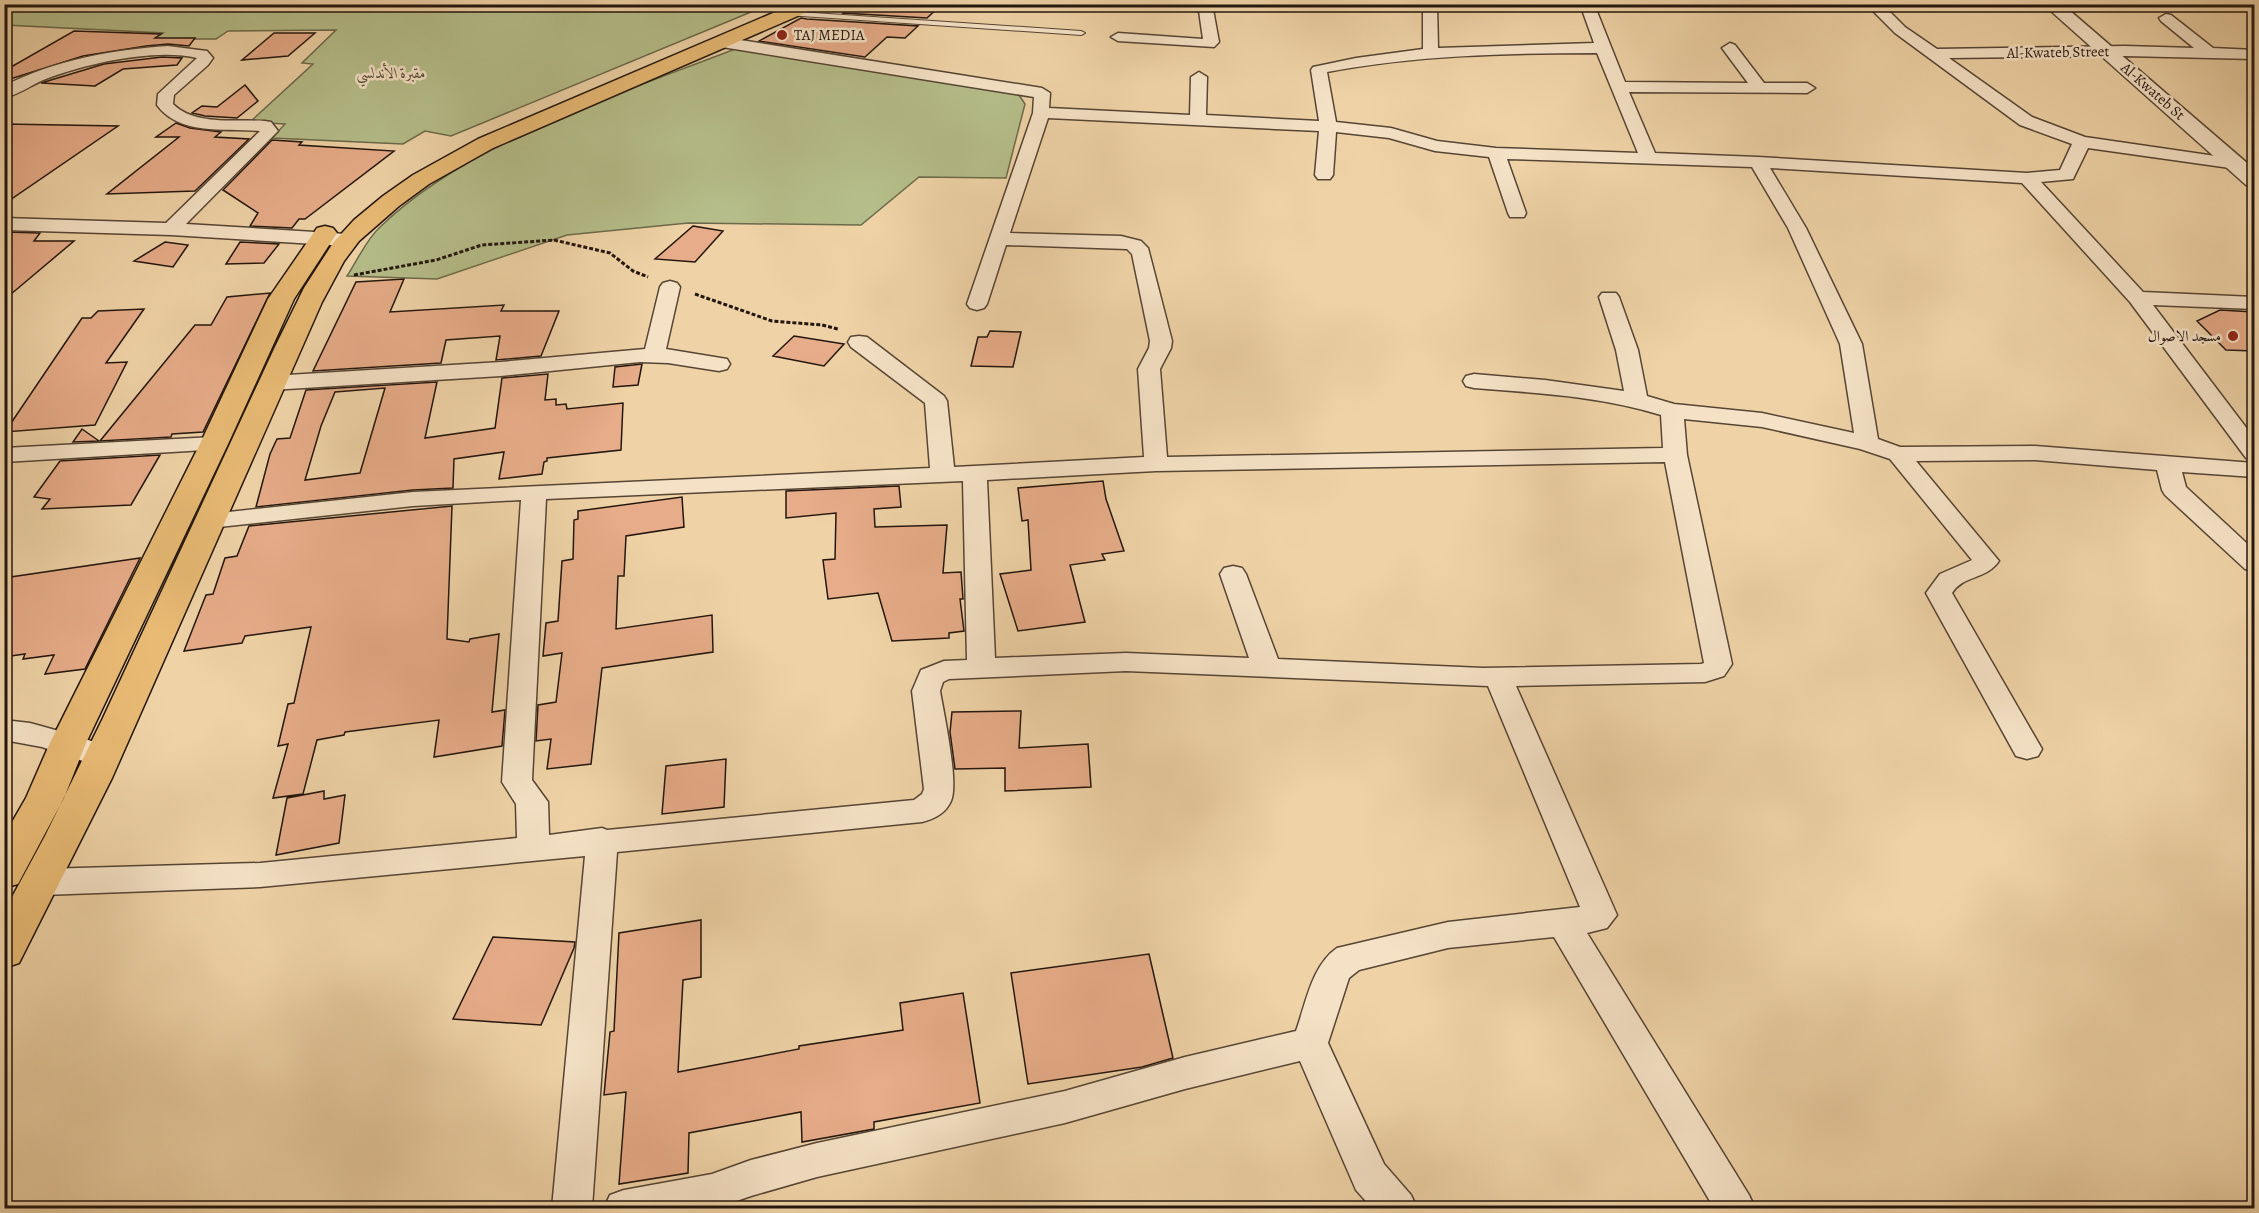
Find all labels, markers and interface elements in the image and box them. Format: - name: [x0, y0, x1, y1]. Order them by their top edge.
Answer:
- place label: TAJ MEDIA: [794, 25, 865, 45]
- marker: TAJ MEDIA: [775, 28, 789, 42]
- street label: Al-Kwateb Street: [2005, 41, 2110, 63]
- street label: Al-Kwateb St: [2116, 57, 2189, 124]
- park label: مقبرة الأندلسي: [356, 62, 426, 87]
- place label: مسجد الاصوال: [2148, 326, 2221, 346]
- marker: مسجد الاصوال: [2226, 329, 2240, 343]

